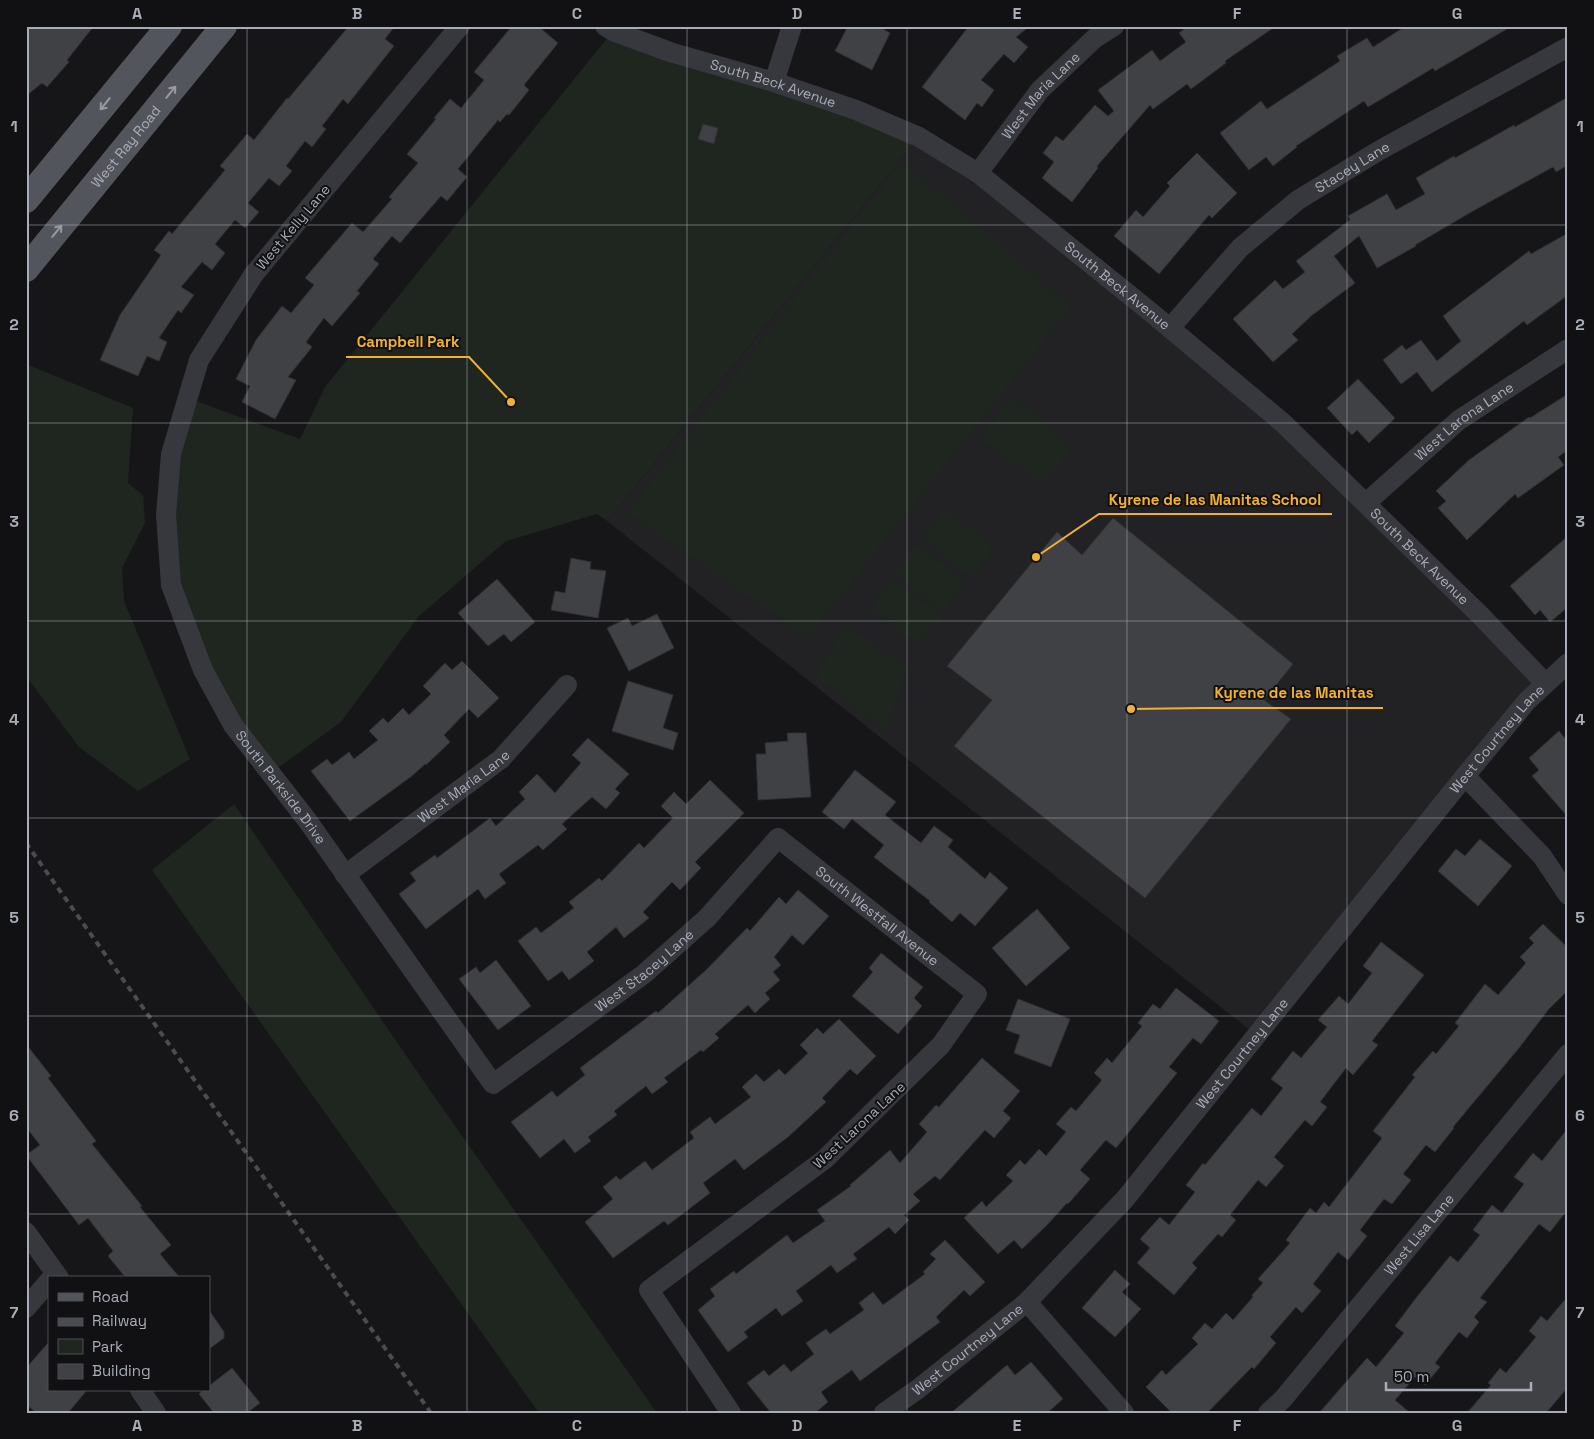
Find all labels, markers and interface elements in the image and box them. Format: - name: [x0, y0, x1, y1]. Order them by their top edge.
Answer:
- text: A: [132, 3, 142, 24]
- text: B: [352, 3, 362, 24]
- text: C: [572, 3, 582, 24]
- text: D: [792, 3, 802, 24]
- text: E: [1013, 3, 1022, 24]
- text: F: [1233, 3, 1242, 24]
- text: G: [1452, 3, 1462, 24]
- street label: West Maria Lane: [997, 48, 1084, 143]
- street label: South Beck Avenue: [708, 55, 838, 112]
- one-way arrow: [166, 85, 177, 98]
- one-way arrow: [100, 98, 111, 111]
- street label: West Ray Road: [87, 102, 165, 191]
- text: 1: [10, 116, 18, 137]
- text: 1: [1576, 116, 1584, 137]
- street label: Stacey Lane: [1311, 138, 1393, 197]
- street label: West Kelly Lane: [252, 181, 334, 273]
- one-way arrow: [52, 225, 63, 238]
- street label: South Beck Avenue: [1061, 237, 1174, 334]
- text: 2: [9, 314, 19, 335]
- text: 2: [1575, 314, 1585, 335]
- callout: Campbell Park: [346, 327, 469, 357]
- text: Campbell Park: [357, 332, 460, 351]
- street label: West Larona Lane: [1411, 378, 1517, 464]
- callout: Kyrene de las Manitas School: [1099, 484, 1332, 514]
- text: Kyrene de las Manitas School: [1109, 490, 1321, 509]
- street label: South Beck Avenue: [1367, 504, 1473, 608]
- text: 3: [9, 511, 19, 532]
- text: 3: [1575, 511, 1585, 532]
- callout: Kyrene de las Manitas: [1204, 678, 1383, 708]
- street label: West Courtney Lane: [1446, 681, 1548, 797]
- text: Kyrene de las Manitas: [1214, 683, 1374, 702]
- text: 4: [9, 709, 19, 730]
- text: 4: [1575, 709, 1585, 730]
- street label: South Parkside Drive: [232, 727, 330, 848]
- street label: West Maria Lane: [414, 746, 514, 827]
- street label: South Westfall Avenue: [812, 862, 943, 970]
- text: 5: [9, 907, 19, 928]
- text: 5: [1575, 907, 1585, 928]
- street label: West Stacey Lane: [591, 925, 697, 1016]
- street label: West Courtney Lane: [1192, 994, 1292, 1113]
- street label: West Larona Lane: [809, 1078, 909, 1172]
- text: 6: [9, 1105, 19, 1126]
- text: 6: [1575, 1105, 1585, 1126]
- street label: West Lisa Lane: [1380, 1190, 1458, 1279]
- legend: [48, 1276, 210, 1392]
- text: Road: [92, 1287, 129, 1306]
- street label: West Courtney Lane: [908, 1300, 1027, 1399]
- text: 7: [10, 1302, 19, 1323]
- text: 7: [1576, 1302, 1585, 1323]
- text: Railway: [92, 1311, 147, 1330]
- text: Park: [92, 1337, 123, 1356]
- scale bar: [1386, 1359, 1532, 1391]
- text: Building: [92, 1361, 151, 1380]
- text: 50 m: [1394, 1367, 1429, 1386]
- text: A: [132, 1415, 142, 1436]
- text: B: [352, 1415, 362, 1436]
- text: C: [572, 1415, 582, 1436]
- text: D: [792, 1415, 802, 1436]
- text: E: [1013, 1415, 1022, 1436]
- text: F: [1233, 1415, 1242, 1436]
- text: G: [1452, 1415, 1462, 1436]

